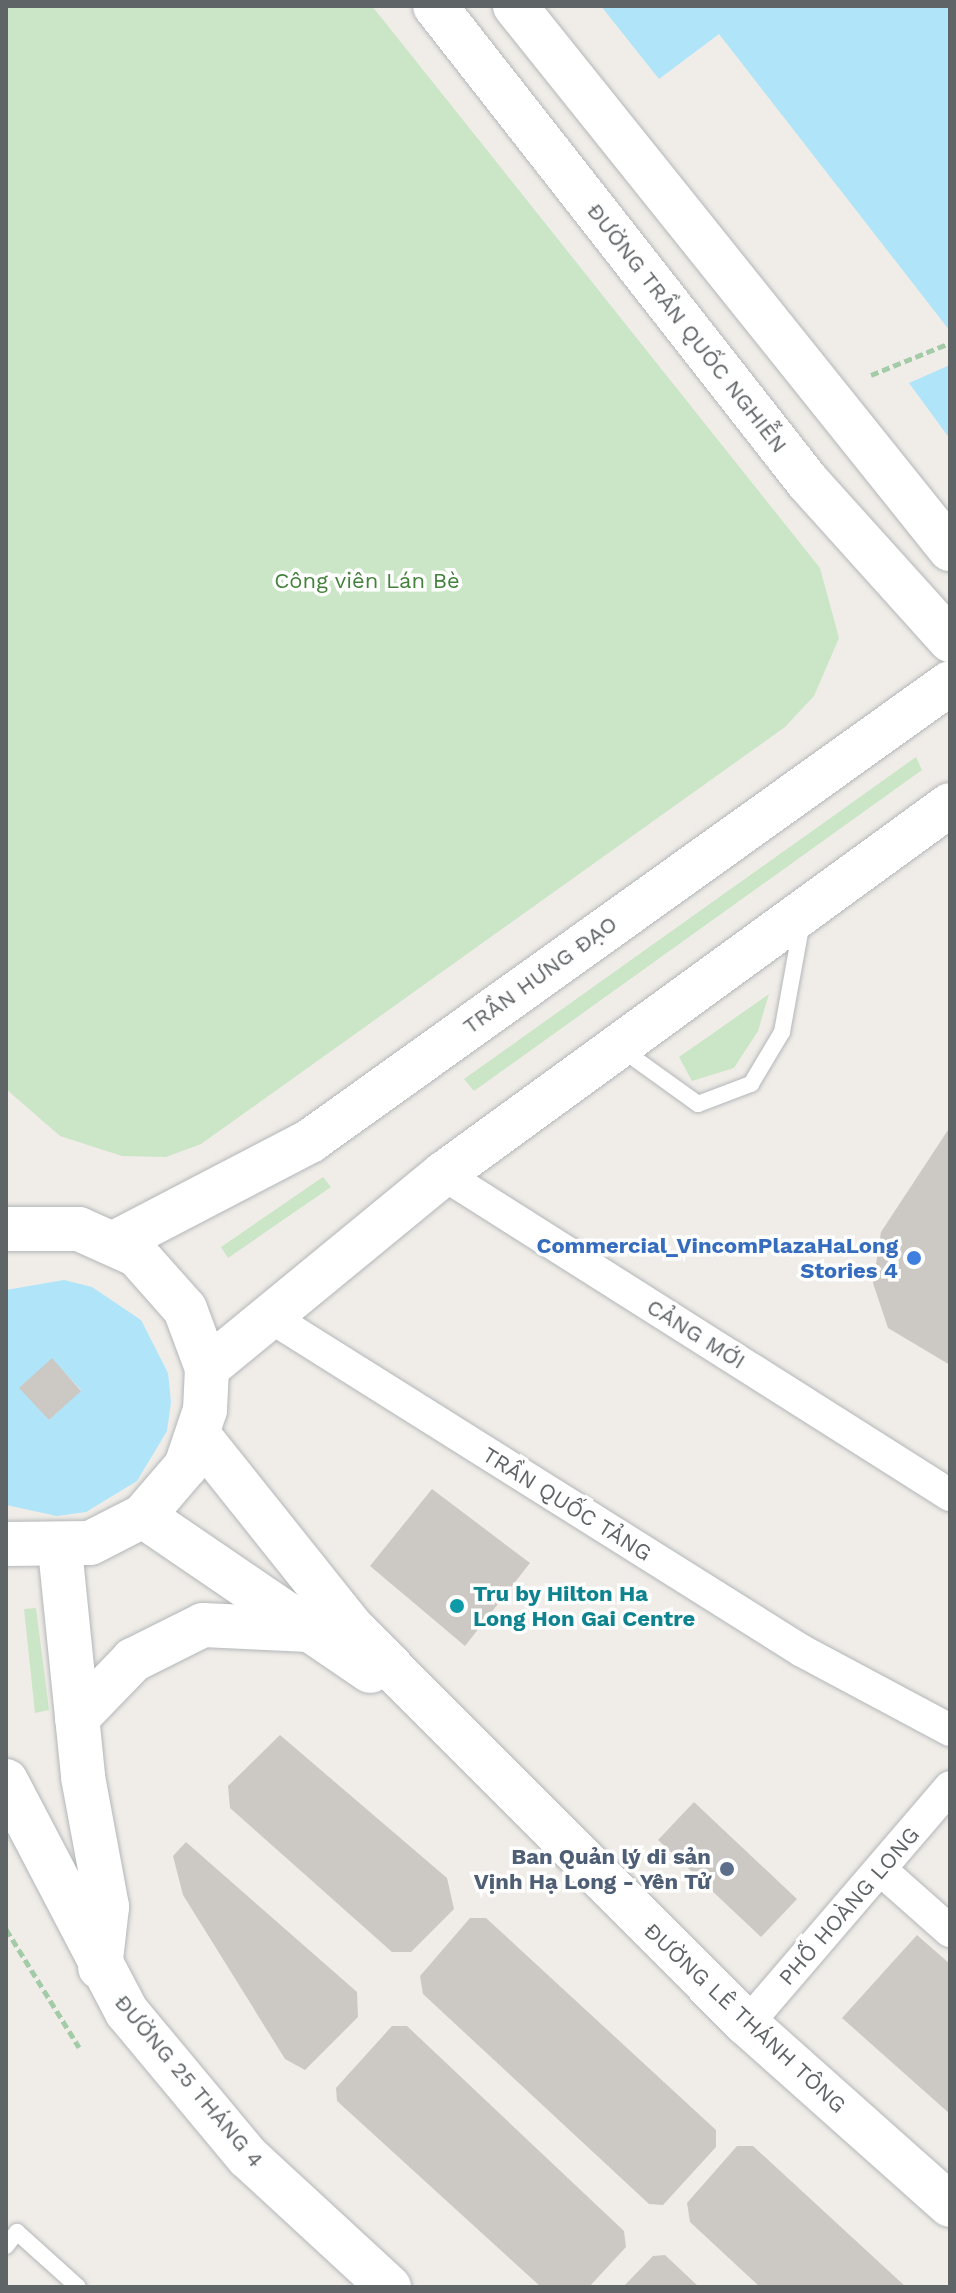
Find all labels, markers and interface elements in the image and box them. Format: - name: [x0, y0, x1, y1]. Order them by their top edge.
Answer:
- street label: ĐƯỜNG TRẦN QUỐC NGHIỄN: [581, 198, 793, 458]
- park label: Công viên Lán Bè: [274, 568, 460, 594]
- street label: TRẦN HƯNG ĐẠO: [458, 910, 622, 1040]
- place label: Commercial_VincomPlazaHaLong Stories 4: [536, 1232, 898, 1284]
- marker: Commercial_VincomPlazaHaLong Stories 4: [905, 1249, 923, 1267]
- street label: CẢNG MỚI: [642, 1293, 750, 1375]
- street label: TRẦN QUỐC TẢNG: [477, 1441, 657, 1567]
- place label: Tru by Hilton Ha Long Hon Gai Centre: [473, 1580, 695, 1632]
- marker: Tru by Hilton Ha Long Hon Gai Centre: [448, 1597, 466, 1615]
- street label: PHỐ HOÀNG LONG: [773, 1822, 925, 1990]
- place label: Ban Quản lý di sản Vịnh Hạ Long - Yên Tử: [473, 1843, 711, 1894]
- marker: Ban Quản lý di sản Vịnh Hạ Long - Yên Tử: [718, 1860, 736, 1878]
- street label: ĐƯỜNG LÊ THÁNH TÔNG: [638, 1917, 852, 2119]
- street label: ĐƯỜNG 25 THÁNG 4: [109, 1989, 269, 2173]

